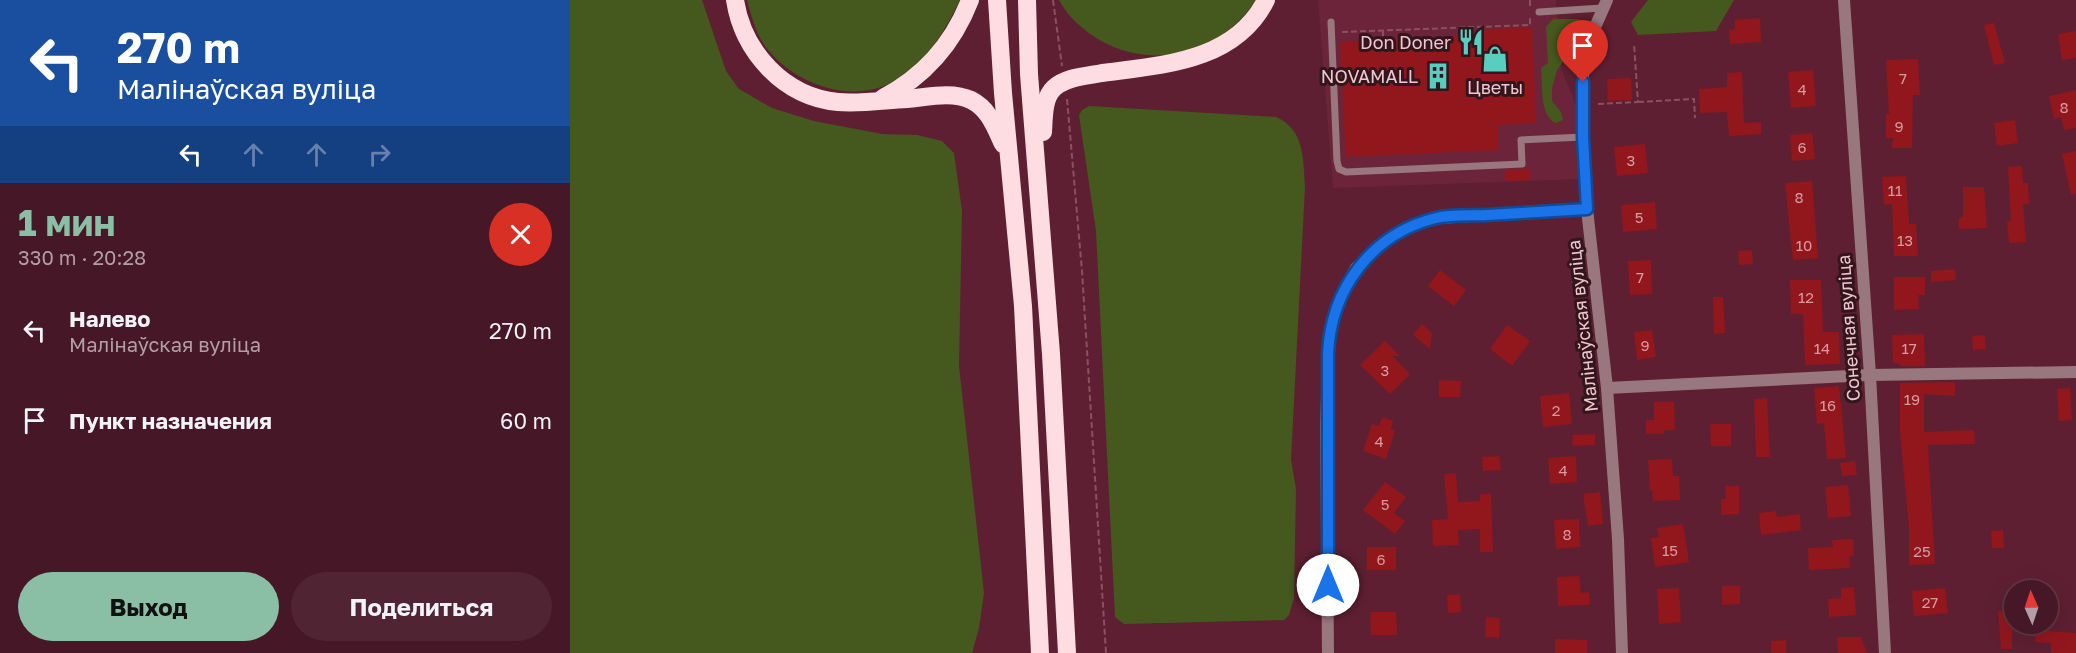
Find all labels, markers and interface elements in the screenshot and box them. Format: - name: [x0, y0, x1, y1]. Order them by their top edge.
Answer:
- pin: [1557, 20, 1608, 82]
- text: 270 m: [117, 22, 240, 72]
- icon: left: [18, 24, 96, 102]
- restaurant icon: Don Doner: [1456, 27, 1486, 57]
- icon: arrive: [1566, 29, 1599, 62]
- place label: Don Doner: [1360, 31, 1451, 53]
- shop icon: Цветы: [1480, 44, 1510, 74]
- building icon: NOVAMALL: [1423, 61, 1453, 91]
- place label: NOVAMALL: [1321, 65, 1418, 87]
- house number: 7: [1899, 69, 1907, 87]
- text: Малінаўская вуліца: [117, 73, 376, 105]
- place label: Цветы: [1467, 76, 1523, 98]
- house number: 4: [1797, 80, 1807, 98]
- house number: 8: [2059, 98, 2069, 116]
- house number: 9: [1894, 117, 1904, 135]
- icon: left: [174, 138, 207, 171]
- icon: ahead: [237, 138, 270, 171]
- icon: ahead: [300, 138, 333, 171]
- icon: right: [363, 138, 396, 171]
- house number: 6: [1797, 138, 1807, 156]
- house number: 3: [1627, 151, 1635, 169]
- house number: 11: [1888, 181, 1902, 199]
- house number: 8: [1794, 188, 1804, 206]
- text: 1 мин: [18, 201, 115, 244]
- button: close: [489, 203, 552, 266]
- house number: 5: [1635, 208, 1643, 226]
- house number: 13: [1897, 231, 1913, 249]
- house number: 10: [1796, 236, 1812, 254]
- street label: Малінаўская вуліца: [1562, 239, 1602, 413]
- text: 330 m · 20:28: [18, 245, 146, 269]
- street label: Сонечная вуліца: [1832, 254, 1864, 402]
- house number: 7: [1636, 268, 1644, 286]
- house number: 12: [1798, 288, 1814, 306]
- text: Налево: [69, 305, 151, 332]
- icon: left: [18, 314, 51, 347]
- text: 270 m: [489, 317, 552, 344]
- text: Малінаўская вуліца: [69, 332, 261, 356]
- house number: 9: [1640, 336, 1650, 354]
- house number: 14: [1814, 339, 1830, 357]
- house number: 17: [1901, 339, 1917, 357]
- house number: 3: [1381, 361, 1389, 379]
- house number: 19: [1904, 390, 1920, 408]
- house number: 16: [1820, 396, 1836, 414]
- house number: 2: [1552, 401, 1560, 419]
- icon: arrive: [18, 404, 51, 437]
- text: Пункт назначения: [69, 407, 272, 434]
- text: 60 m: [500, 407, 552, 434]
- house number: 4: [1374, 432, 1384, 450]
- house number: 4: [1558, 461, 1568, 479]
- house number: 5: [1381, 495, 1389, 513]
- house number: 8: [1562, 525, 1572, 543]
- house number: 15: [1662, 541, 1678, 559]
- house number: 25: [1913, 542, 1931, 560]
- house number: 6: [1376, 550, 1386, 568]
- position arrow: [1296, 553, 1360, 617]
- button: Выход: [18, 572, 279, 641]
- button: Поделиться: [291, 572, 552, 641]
- north arrow: [2004, 580, 2058, 634]
- map controls: [2004, 580, 2058, 634]
- house number: 27: [1922, 593, 1938, 611]

